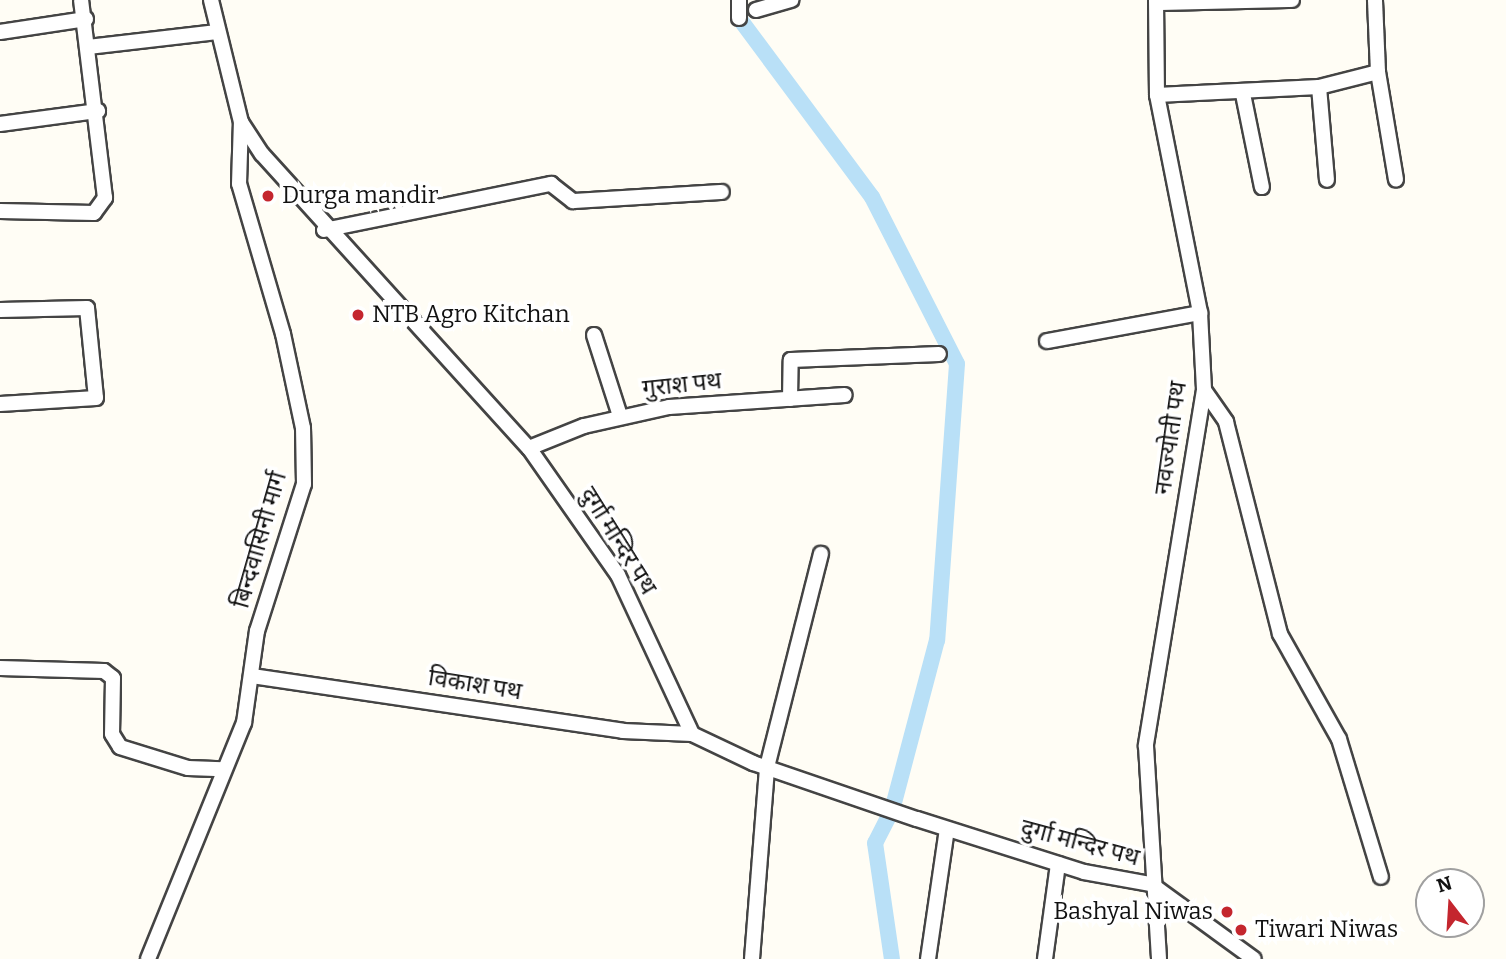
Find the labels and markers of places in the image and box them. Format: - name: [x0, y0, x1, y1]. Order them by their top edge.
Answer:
- place label: Durga mandir: [282, 182, 438, 210]
- marker: Durga mandir: [260, 188, 276, 204]
- place label: NTB Agro Kitchan: [372, 301, 570, 329]
- marker: NTB Agro Kitchan: [350, 307, 366, 323]
- place label: Bashyal Niwas: [1053, 898, 1213, 926]
- marker: Bashyal Niwas: [1219, 904, 1235, 920]
- place label: Tiwari Niwas: [1255, 916, 1398, 944]
- marker: Tiwari Niwas: [1233, 922, 1249, 938]

